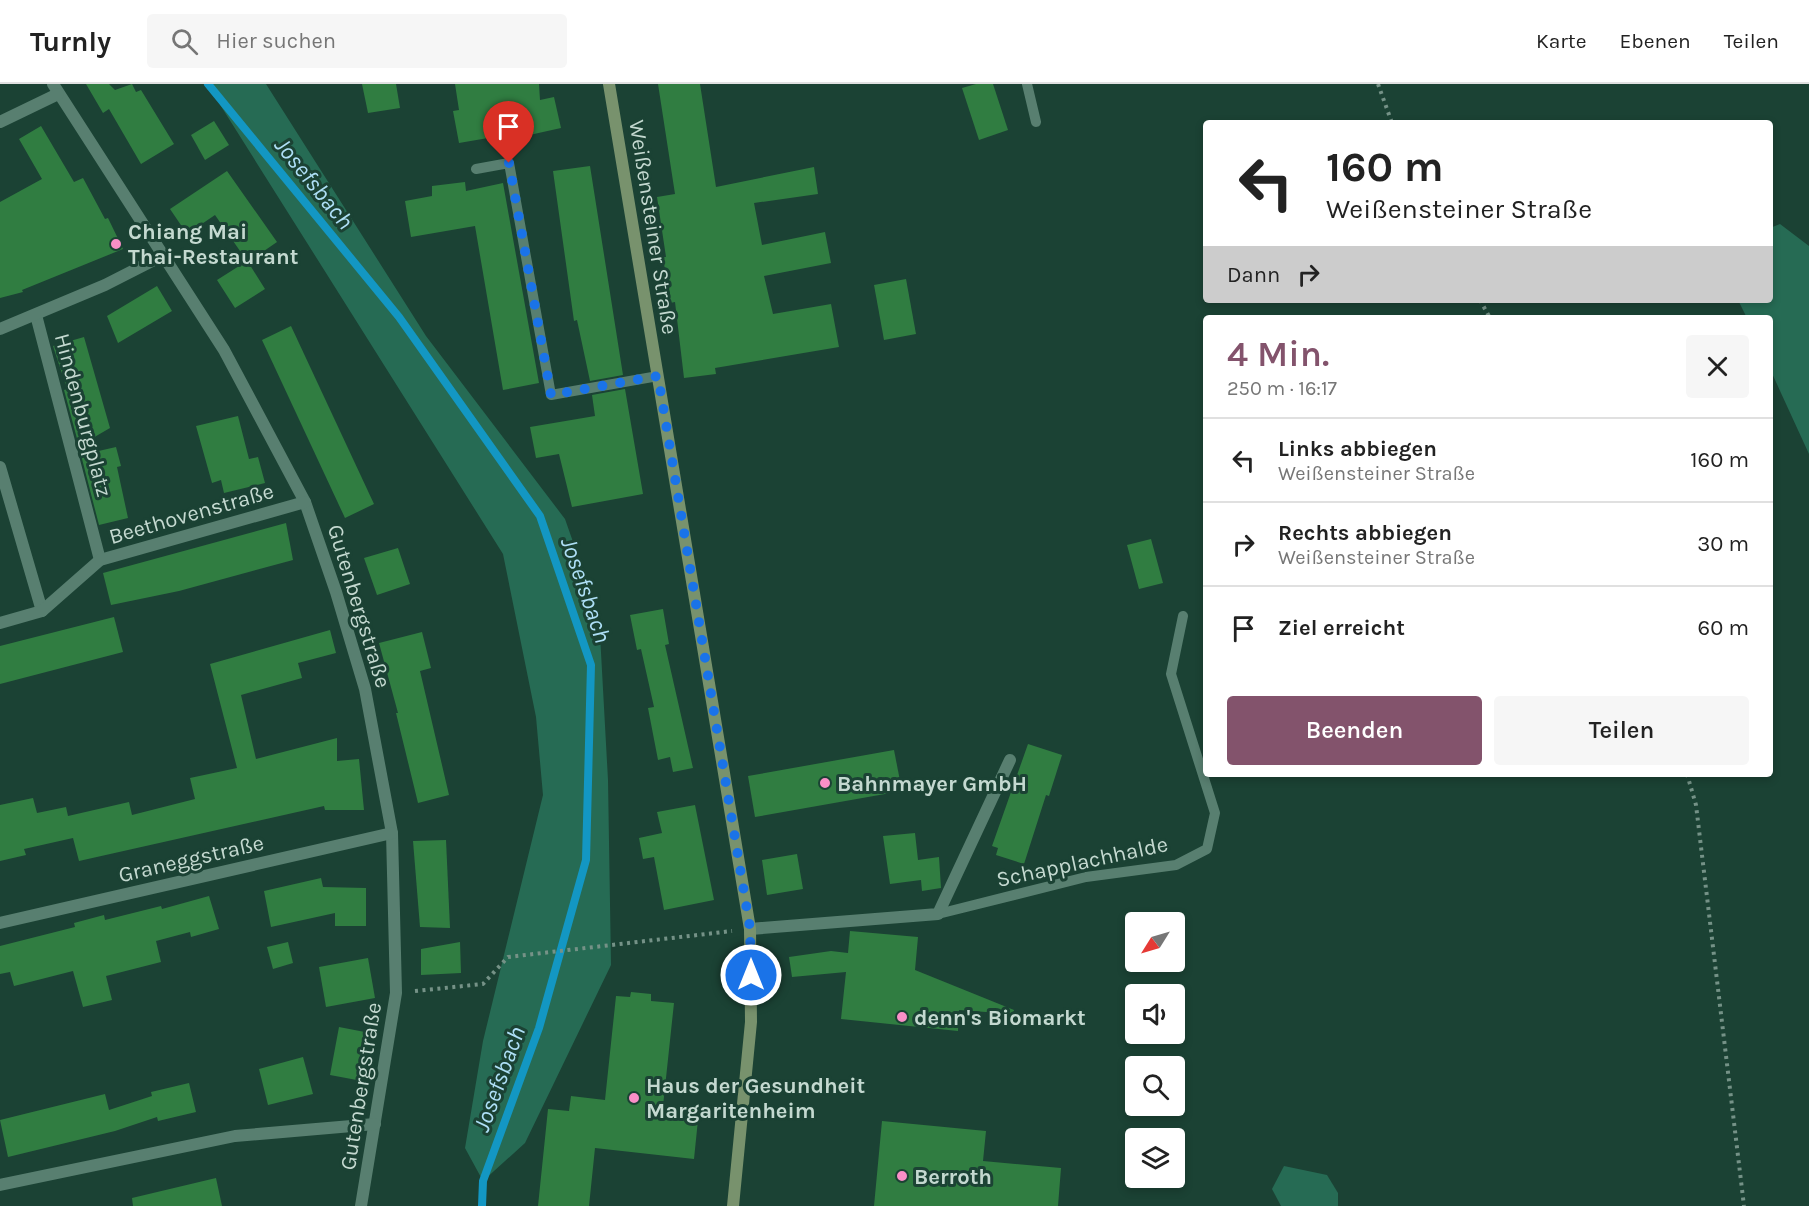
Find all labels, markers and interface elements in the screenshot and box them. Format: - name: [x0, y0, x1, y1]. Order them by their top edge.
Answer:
- search box: [147, 14, 567, 68]
- text: Turnly: [30, 25, 111, 58]
- icon: search: [168, 25, 201, 58]
- text: Hier suchen: [216, 28, 336, 54]
- text: Karte: [1536, 29, 1587, 53]
- text: Ebenen: [1620, 29, 1691, 53]
- text: Teilen: [1724, 29, 1779, 53]
- pin: [483, 101, 534, 163]
- icon: arrive: [492, 110, 525, 143]
- street label: Weißensteiner Straße: [623, 118, 683, 336]
- water label: Josefsbach: [268, 131, 360, 235]
- text: 160 m: [1326, 142, 1444, 192]
- icon: left: [1227, 144, 1305, 222]
- text: Weißensteiner Straße: [1326, 193, 1592, 225]
- place label: Chiang Mai Thai-Restaurant: [128, 219, 299, 270]
- marker: Chiang Mai Thai-Restaurant: [109, 237, 123, 251]
- icon: right: [1292, 258, 1325, 291]
- text: Dann: [1227, 262, 1280, 288]
- street label: Hindenburgplatz: [49, 331, 117, 500]
- text: 4 Min.: [1227, 333, 1329, 375]
- button: close: [1686, 335, 1749, 398]
- text: 250 m · 16:17: [1227, 377, 1337, 400]
- text: Links abbiegen: [1278, 436, 1437, 462]
- icon: left: [1227, 444, 1260, 477]
- text: 160 m: [1690, 447, 1749, 473]
- text: Weißensteiner Straße: [1278, 462, 1475, 485]
- street label: Beethovenstraße: [106, 478, 277, 550]
- text: Rechts abbiegen: [1278, 520, 1452, 546]
- street label: Gutenbergstraße: [322, 521, 396, 691]
- icon: right: [1227, 528, 1260, 561]
- text: 30 m: [1697, 531, 1749, 557]
- water label: Josefsbach: [555, 533, 617, 647]
- text: Weißensteiner Straße: [1278, 546, 1475, 569]
- icon: arrive: [1227, 612, 1260, 645]
- text: Ziel erreicht: [1278, 615, 1405, 641]
- text: 60 m: [1698, 615, 1749, 641]
- button: Beenden: [1227, 696, 1482, 765]
- button: Teilen: [1494, 696, 1749, 765]
- place label: Bahnmayer GmbH: [837, 771, 1027, 797]
- marker: Bahnmayer GmbH: [818, 776, 832, 790]
- street label: Graneggstraße: [116, 830, 266, 888]
- street label: Schapplachhalde: [994, 831, 1170, 893]
- north arrow: [1125, 912, 1185, 972]
- map controls: [1125, 912, 1185, 1188]
- position arrow: [719, 943, 783, 1007]
- button: sound: [1125, 984, 1185, 1044]
- street label: Gutenbergstraße: [335, 1000, 387, 1172]
- place label: denn's Biomarkt: [914, 1005, 1086, 1031]
- marker: denn's Biomarkt: [895, 1010, 909, 1024]
- water label: Josefsbach: [467, 1022, 531, 1136]
- button: search: [1125, 1056, 1185, 1116]
- place label: Haus der Gesundheit Margaritenheim: [646, 1073, 865, 1124]
- marker: Haus der Gesundheit Margaritenheim: [627, 1091, 641, 1105]
- button: layers: [1125, 1128, 1185, 1188]
- place label: Berroth: [914, 1164, 992, 1190]
- marker: Berroth: [895, 1169, 909, 1183]

